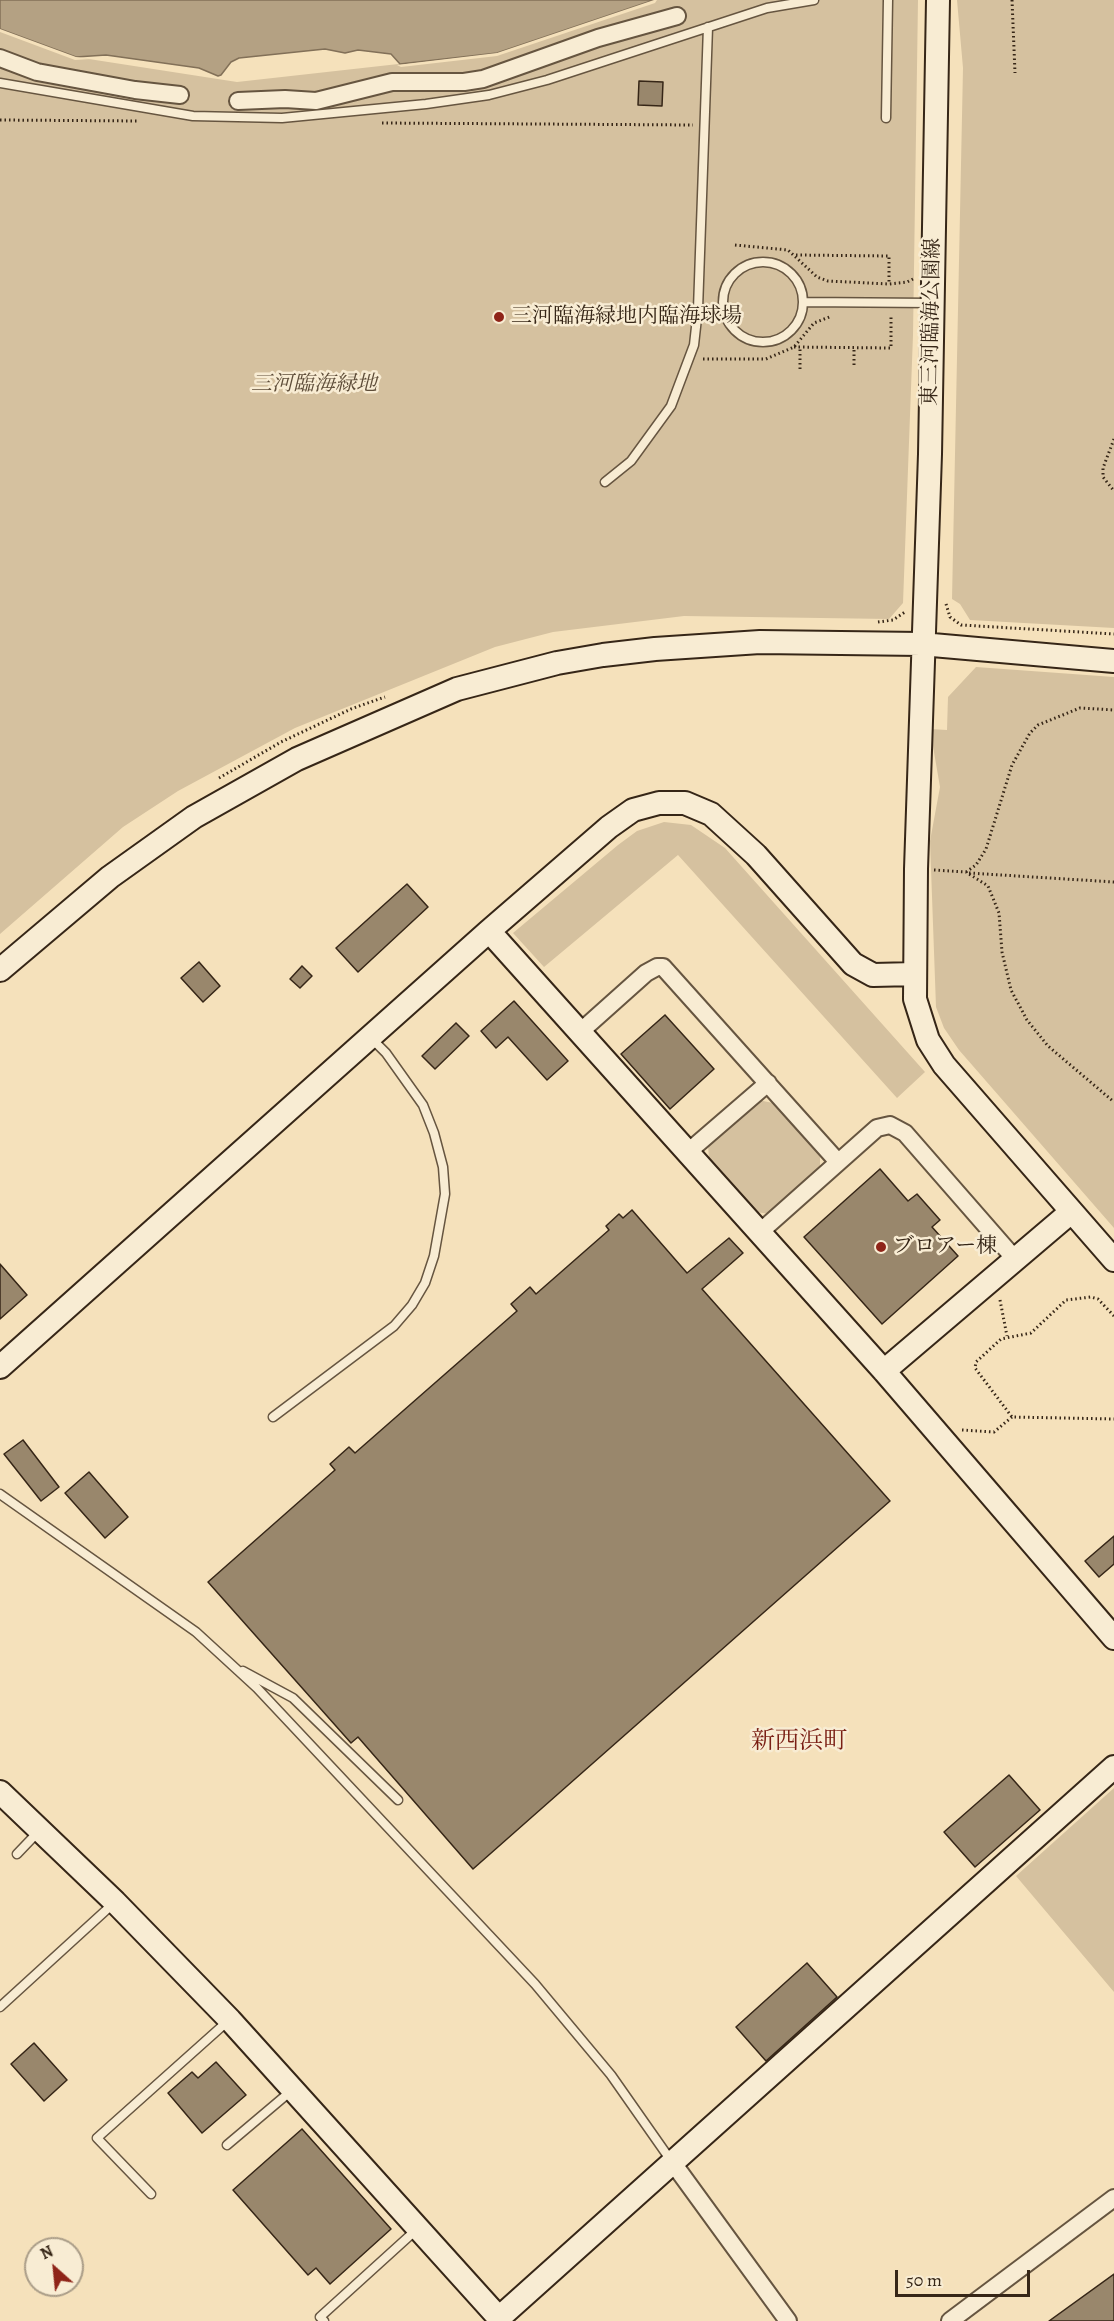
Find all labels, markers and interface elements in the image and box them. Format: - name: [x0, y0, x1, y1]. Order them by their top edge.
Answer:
- street label: 東三河臨海公園線: [918, 238, 946, 406]
- place label: 三河臨海緑地内臨海球場: [511, 304, 742, 330]
- marker: 三河臨海緑地内臨海球場: [492, 310, 506, 324]
- park label: 三河臨海緑地: [251, 372, 377, 398]
- place label: ブロアー棟: [893, 1234, 997, 1260]
- marker: ブロアー棟: [874, 1240, 888, 1254]
- district label: 新西浜町: [751, 1728, 847, 1756]
- north arrow: [24, 2237, 84, 2297]
- text: N: [37, 2240, 57, 2265]
- scale bar: [898, 2258, 1033, 2296]
- text: 50 m: [906, 2268, 942, 2292]

